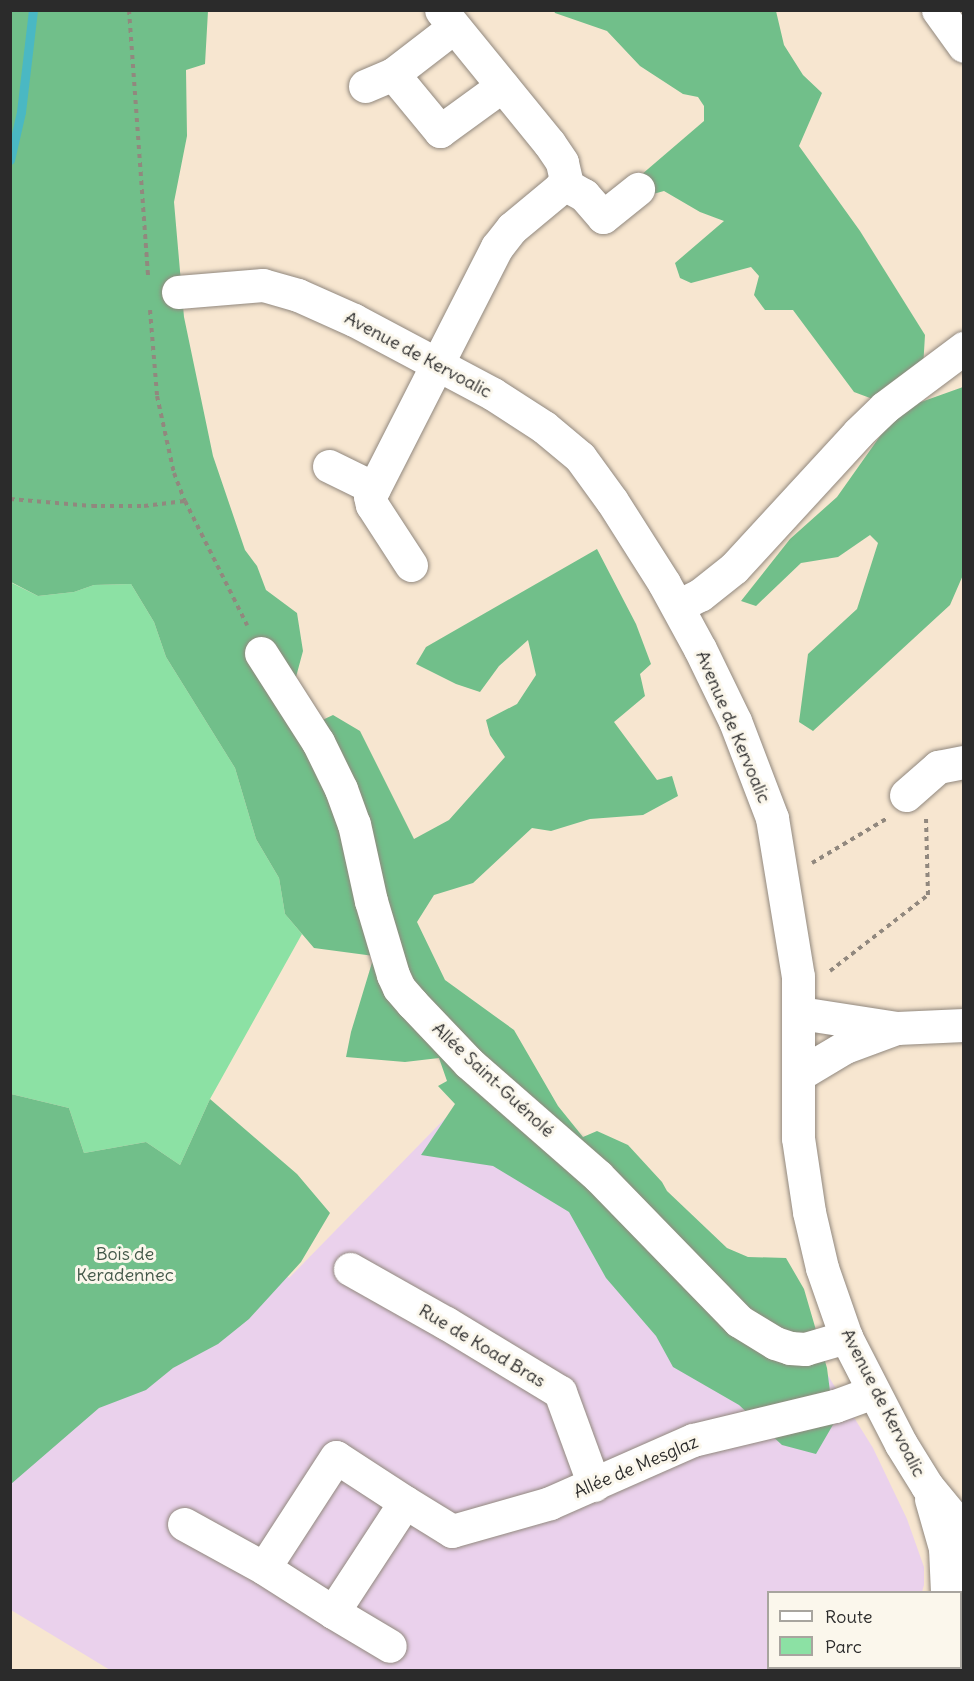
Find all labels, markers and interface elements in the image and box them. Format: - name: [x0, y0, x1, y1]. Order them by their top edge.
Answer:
- street label: Avenue de Kervoalic: [341, 307, 495, 403]
- street label: Avenue de Kervoalic: [691, 648, 775, 806]
- street label: Allée Saint-Guénolé: [428, 1018, 558, 1142]
- park label: Bois de Keradennec: [76, 1244, 174, 1286]
- street label: Rue de Koad Bras: [415, 1300, 549, 1392]
- street label: Avenue de Kervoalic: [836, 1325, 930, 1481]
- street label: Allée de Mesglaz: [571, 1431, 701, 1503]
- legend: [767, 1591, 962, 1669]
- text: Route: [825, 1605, 873, 1628]
- text: Parc: [825, 1635, 862, 1658]

